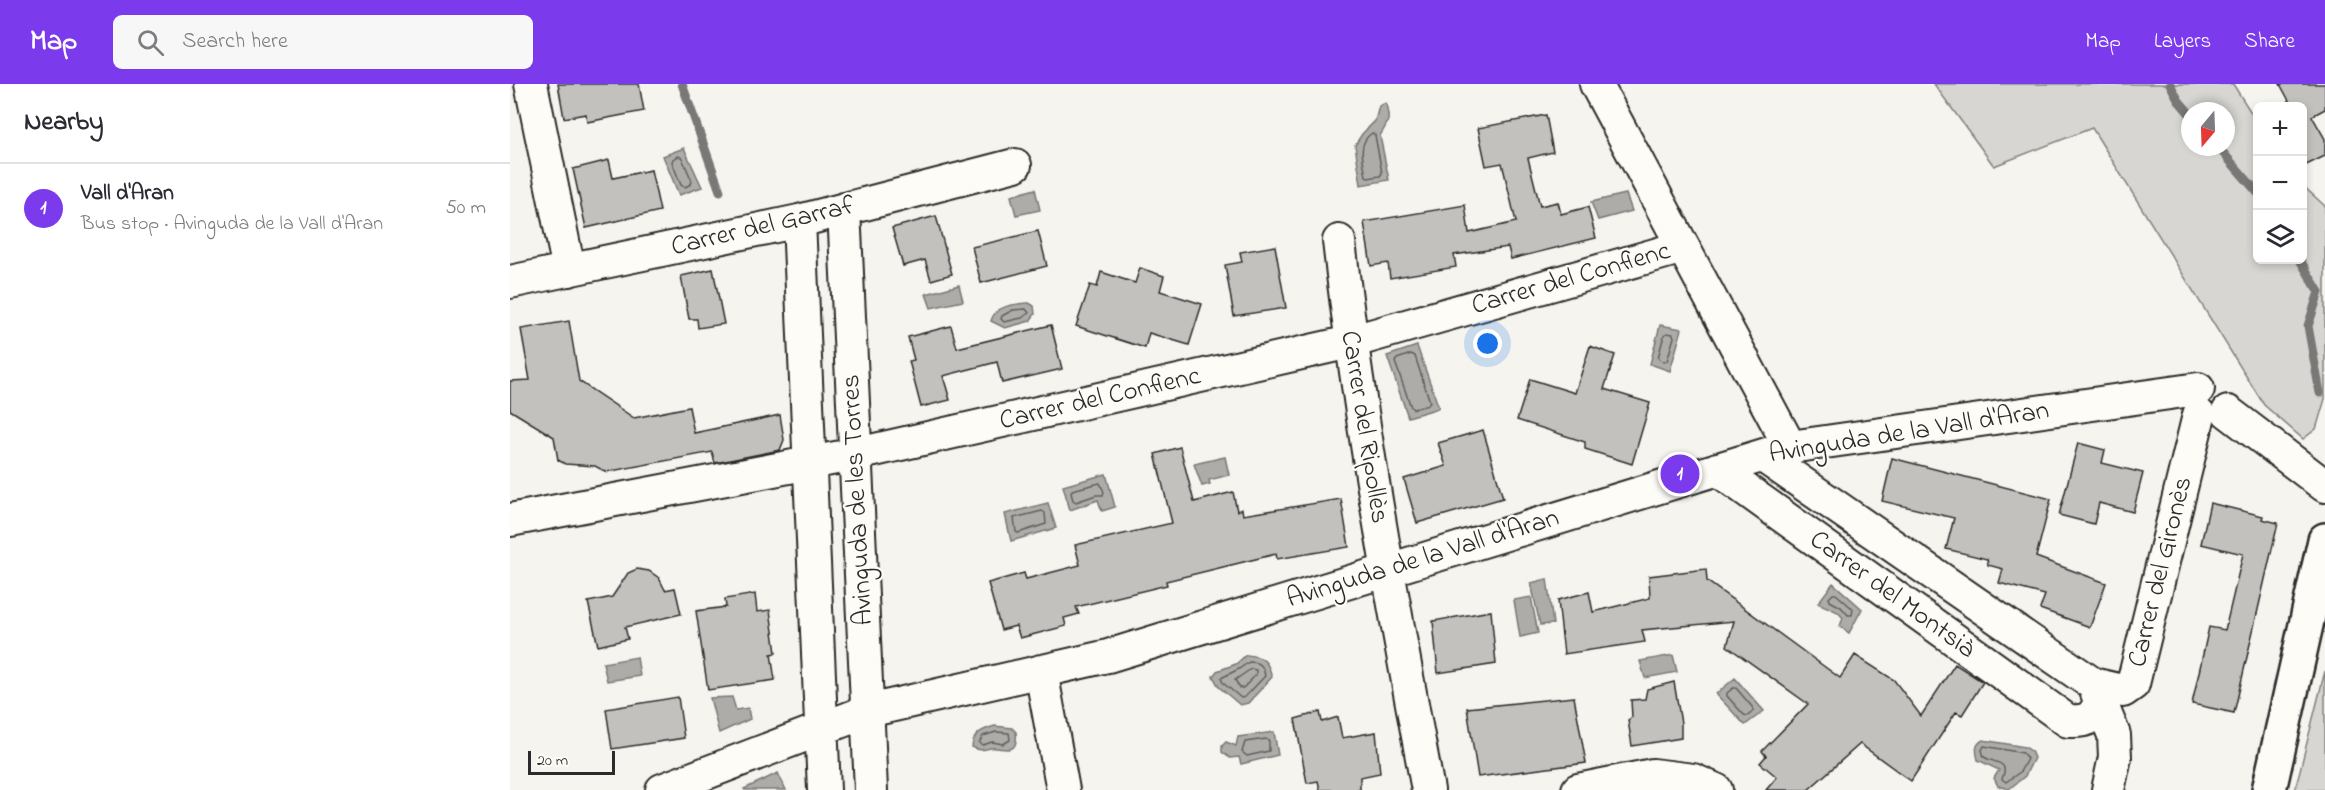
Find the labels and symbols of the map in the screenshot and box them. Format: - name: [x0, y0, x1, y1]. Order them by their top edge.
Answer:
- north arrow: [2181, 102, 2235, 156]
- street label: Carrer del Garraf: [667, 187, 859, 267]
- street label: Carrer del Conflenc: [1467, 232, 1675, 326]
- street label: Carrer del Ripollès: [1330, 328, 1398, 526]
- your location: [1473, 329, 1502, 358]
- street label: Carrer del Conflenc: [996, 357, 1204, 441]
- street label: Avinguda de les Torres: [832, 373, 884, 627]
- street label: Avinguda de la Vall d'Aran: [1766, 392, 2052, 474]
- pin: 1: [1660, 452, 1700, 496]
- street label: Carrer del Gironès: [2118, 473, 2204, 671]
- street label: Avinguda de la Vall d'Aran: [1282, 499, 1564, 619]
- street label: Carrer del Montsià: [1801, 521, 1983, 669]
- scale bar: [528, 748, 615, 776]

